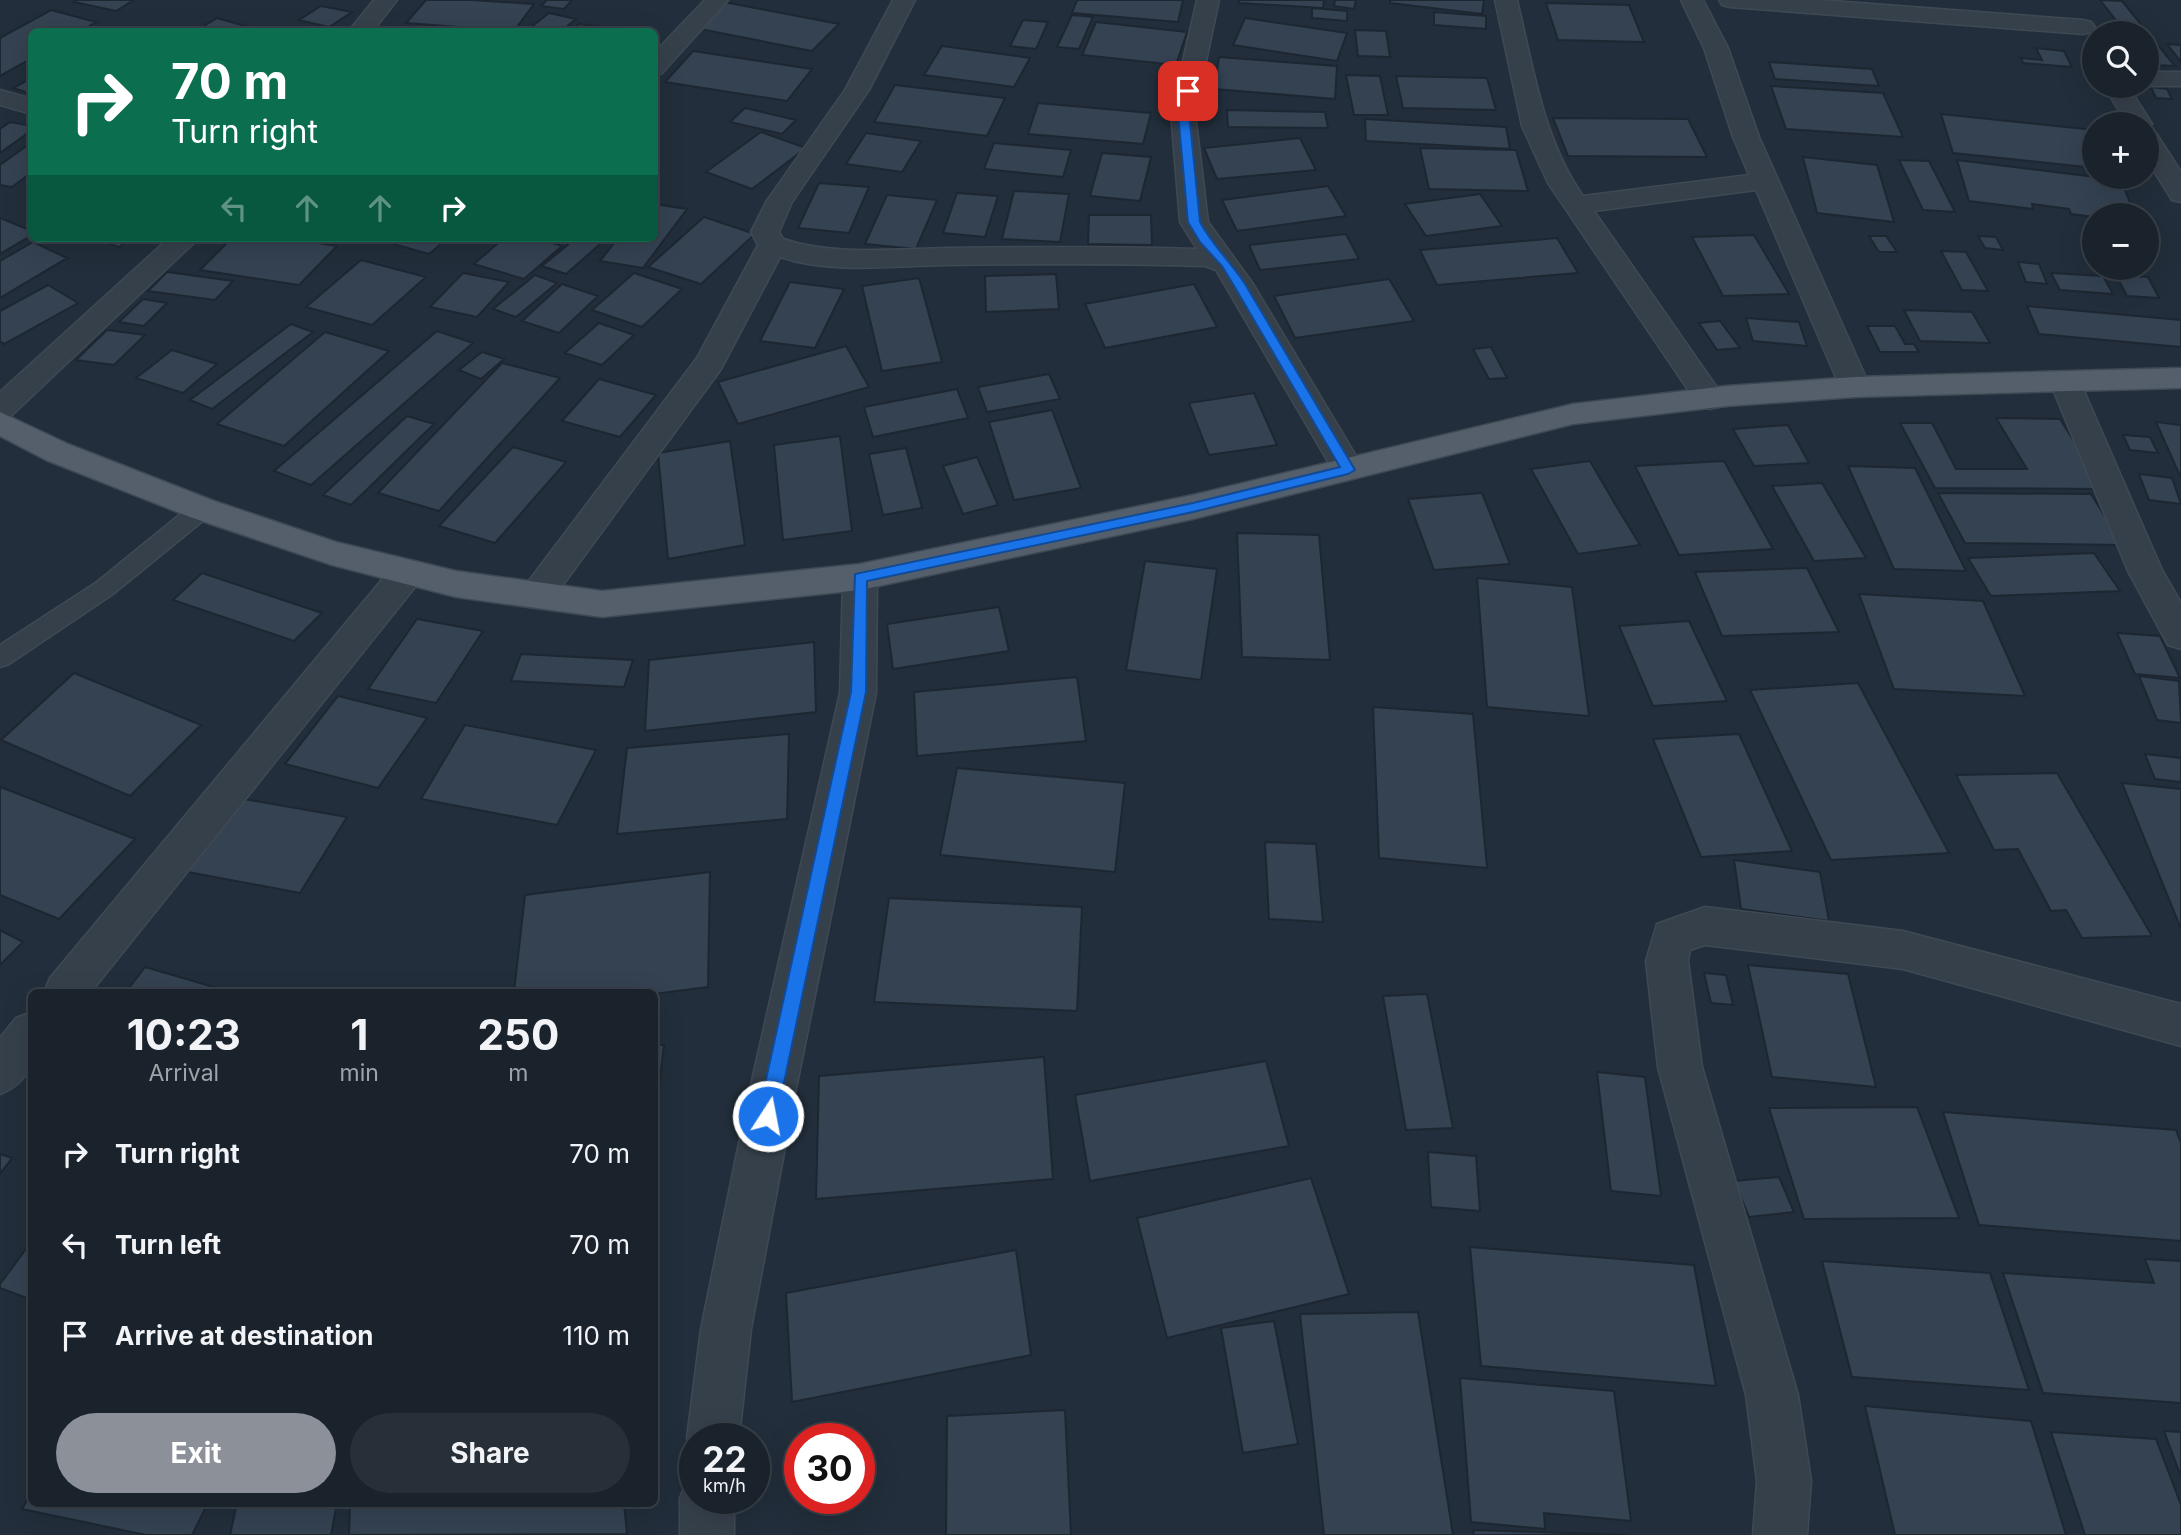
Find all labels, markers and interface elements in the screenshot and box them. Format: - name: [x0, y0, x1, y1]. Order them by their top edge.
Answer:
- map controls: [2082, 21, 2159, 280]
- button: search: [2082, 21, 2159, 98]
- text: 70 m: [171, 52, 288, 111]
- icon: right: [56, 56, 147, 147]
- pin: [1158, 61, 1218, 121]
- icon: arrive: [1169, 72, 1207, 110]
- text: Turn right: [171, 112, 318, 151]
- button: +: [2082, 112, 2159, 189]
- icon: left: [215, 189, 253, 227]
- icon: ahead: [288, 189, 326, 227]
- icon: ahead: [361, 189, 399, 227]
- icon: right: [434, 189, 472, 227]
- button: −: [2082, 203, 2159, 280]
- text: 10:23: [127, 1009, 241, 1060]
- text: 1: [350, 1009, 368, 1060]
- text: 250: [478, 1009, 559, 1060]
- text: Arrival: [148, 1059, 219, 1087]
- text: min: [340, 1059, 379, 1087]
- text: m: [508, 1059, 528, 1087]
- position arrow: [731, 1079, 805, 1153]
- icon: right: [56, 1135, 94, 1173]
- text: Turn right: [115, 1138, 240, 1169]
- text: 70 m: [569, 1138, 630, 1169]
- icon: left: [56, 1226, 94, 1264]
- text: Turn left: [115, 1229, 221, 1260]
- text: 70 m: [569, 1229, 630, 1260]
- icon: arrive: [56, 1317, 94, 1355]
- text: Arrive at destination: [115, 1320, 374, 1351]
- text: 110 m: [562, 1320, 630, 1351]
- button: Exit: [56, 1413, 336, 1493]
- button: Share: [350, 1413, 630, 1493]
- speed limit sign: 30: [784, 1423, 875, 1514]
- text: 22: [702, 1438, 747, 1480]
- text: km/h: [703, 1475, 746, 1496]

